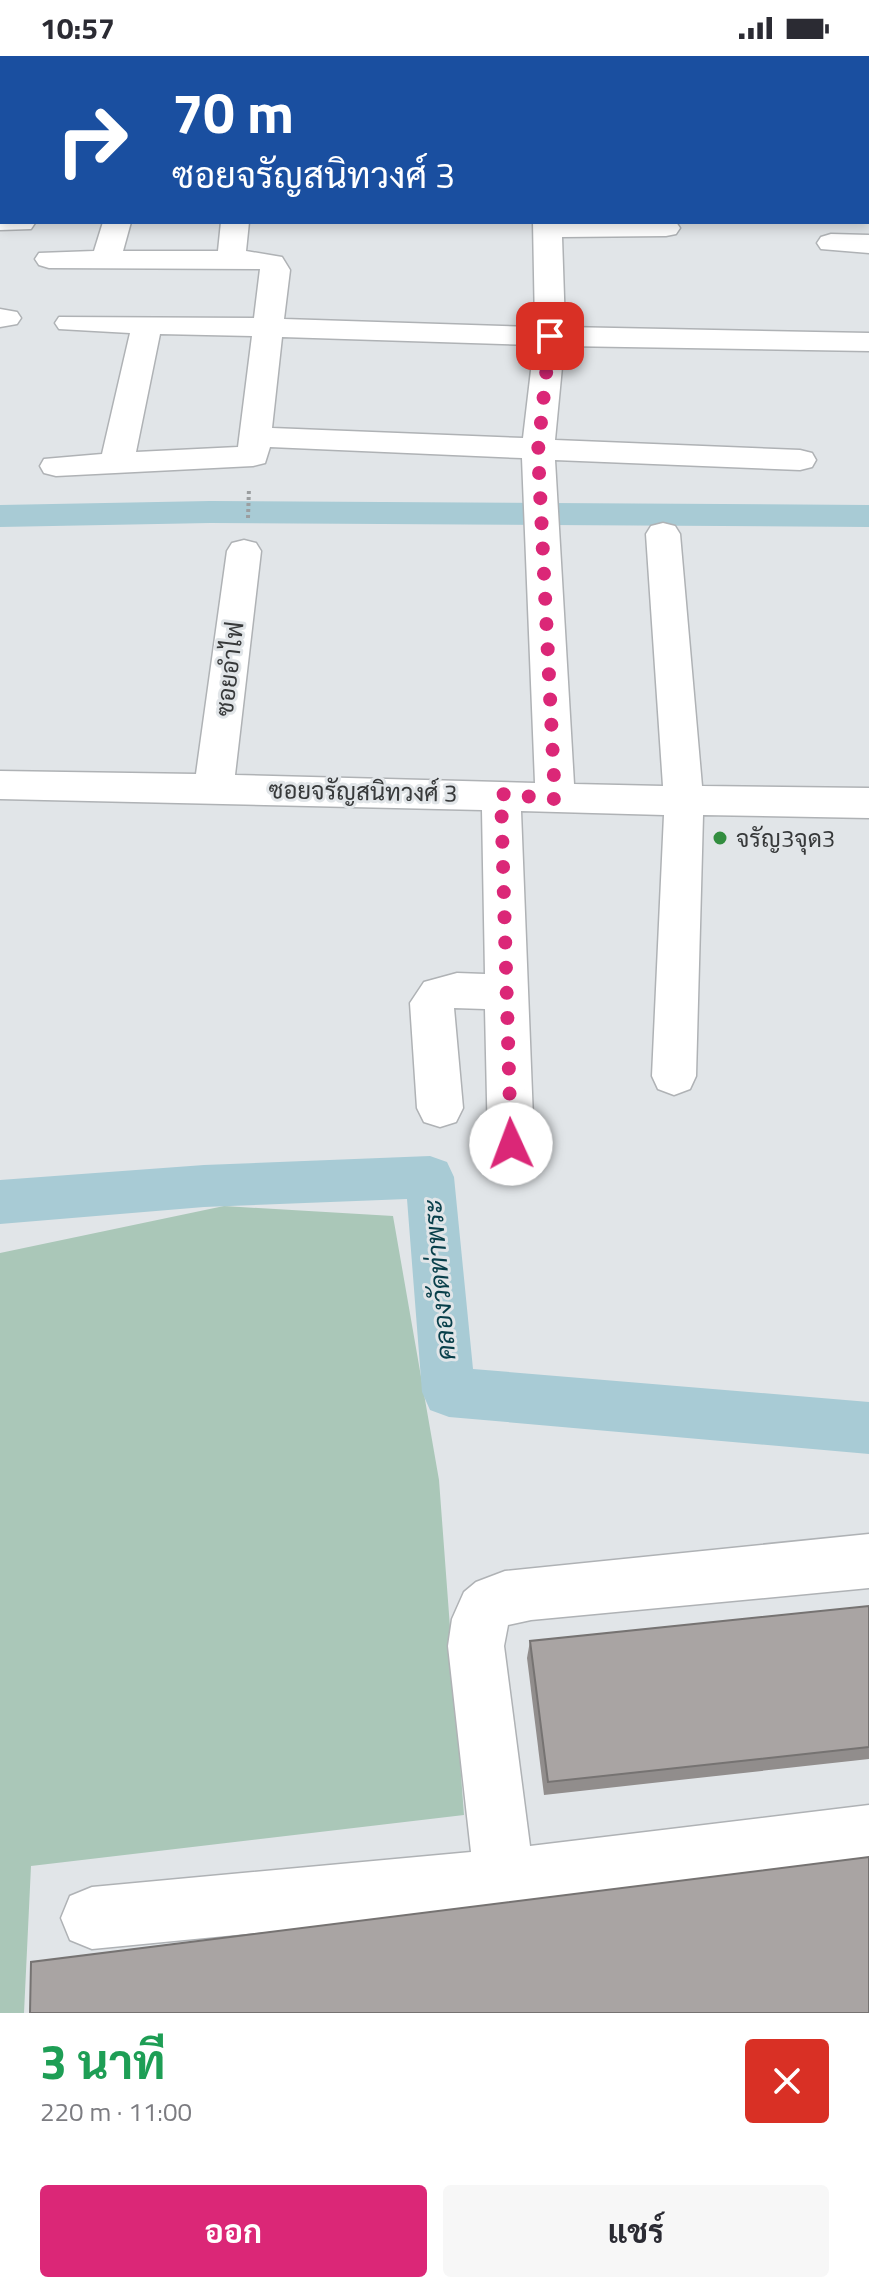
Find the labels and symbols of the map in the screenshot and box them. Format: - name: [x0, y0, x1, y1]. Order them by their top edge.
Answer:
- pin: [516, 302, 584, 370]
- street label: ซอยอำไฟ: [205, 620, 253, 718]
- street label: ซอยจรัญสนิทวงศ์ 3: [268, 771, 458, 811]
- place label: จรัญ3จุด3: [736, 820, 835, 856]
- marker: จรัญ3จุด3: [711, 829, 729, 847]
- position arrow: [469, 1102, 553, 1186]
- water label: คลองวัดท่าพระ: [413, 1198, 465, 1362]

